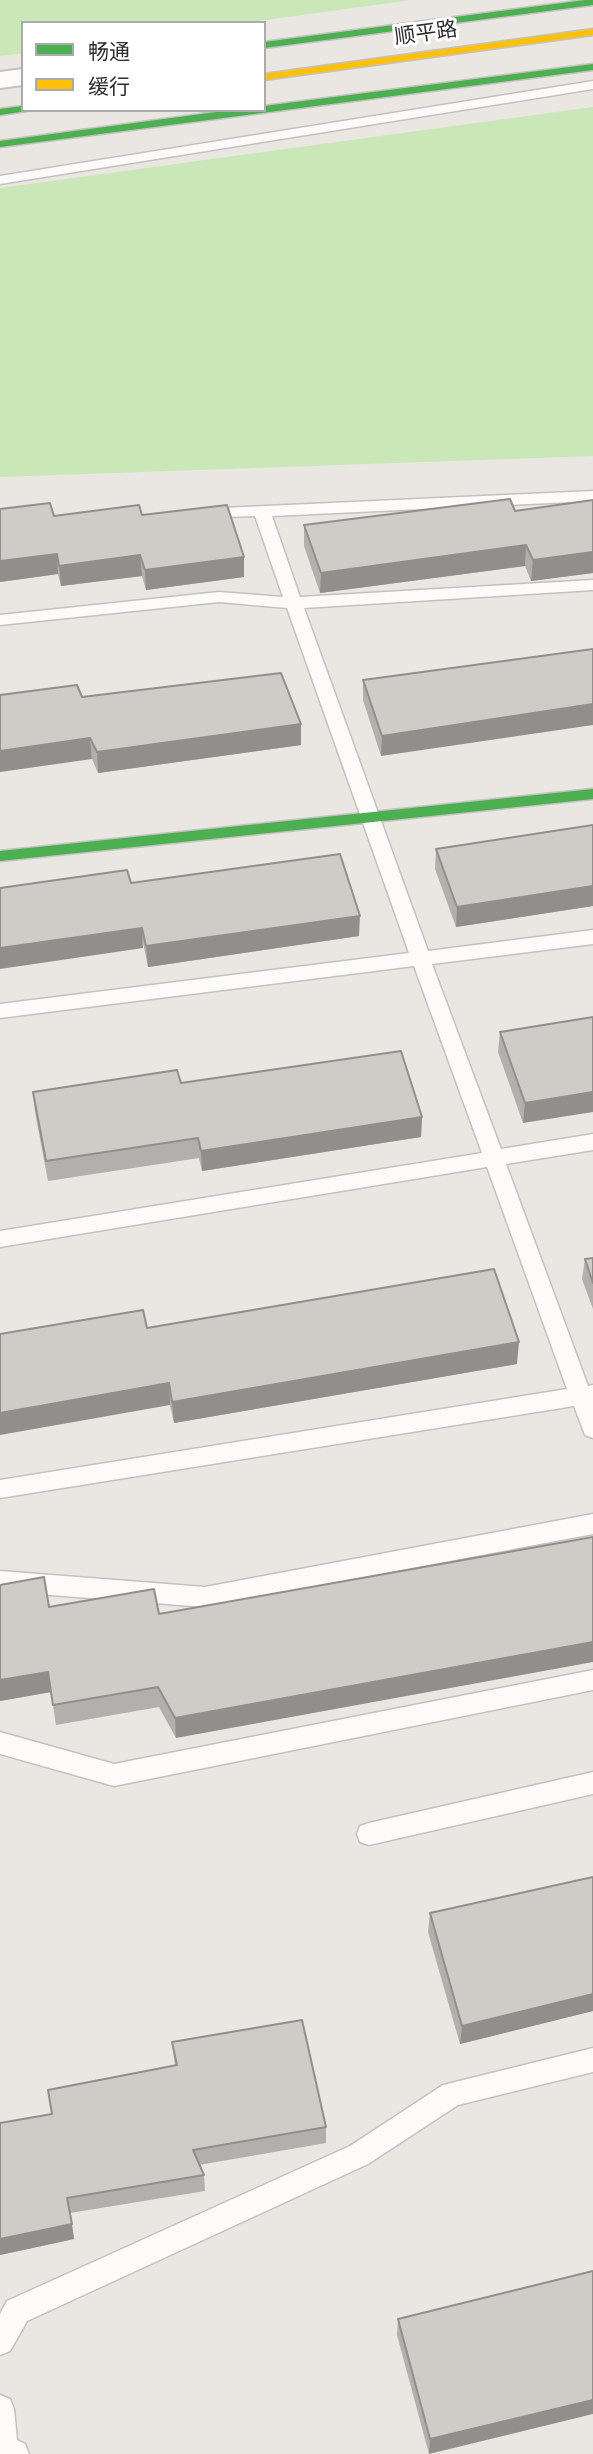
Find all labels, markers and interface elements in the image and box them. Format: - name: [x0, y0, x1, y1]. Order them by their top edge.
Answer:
- street label: 顺平路: [393, 17, 459, 51]
- legend: [21, 21, 266, 112]
- text: 畅通: [88, 40, 130, 63]
- text: 缓行: [88, 75, 130, 98]

